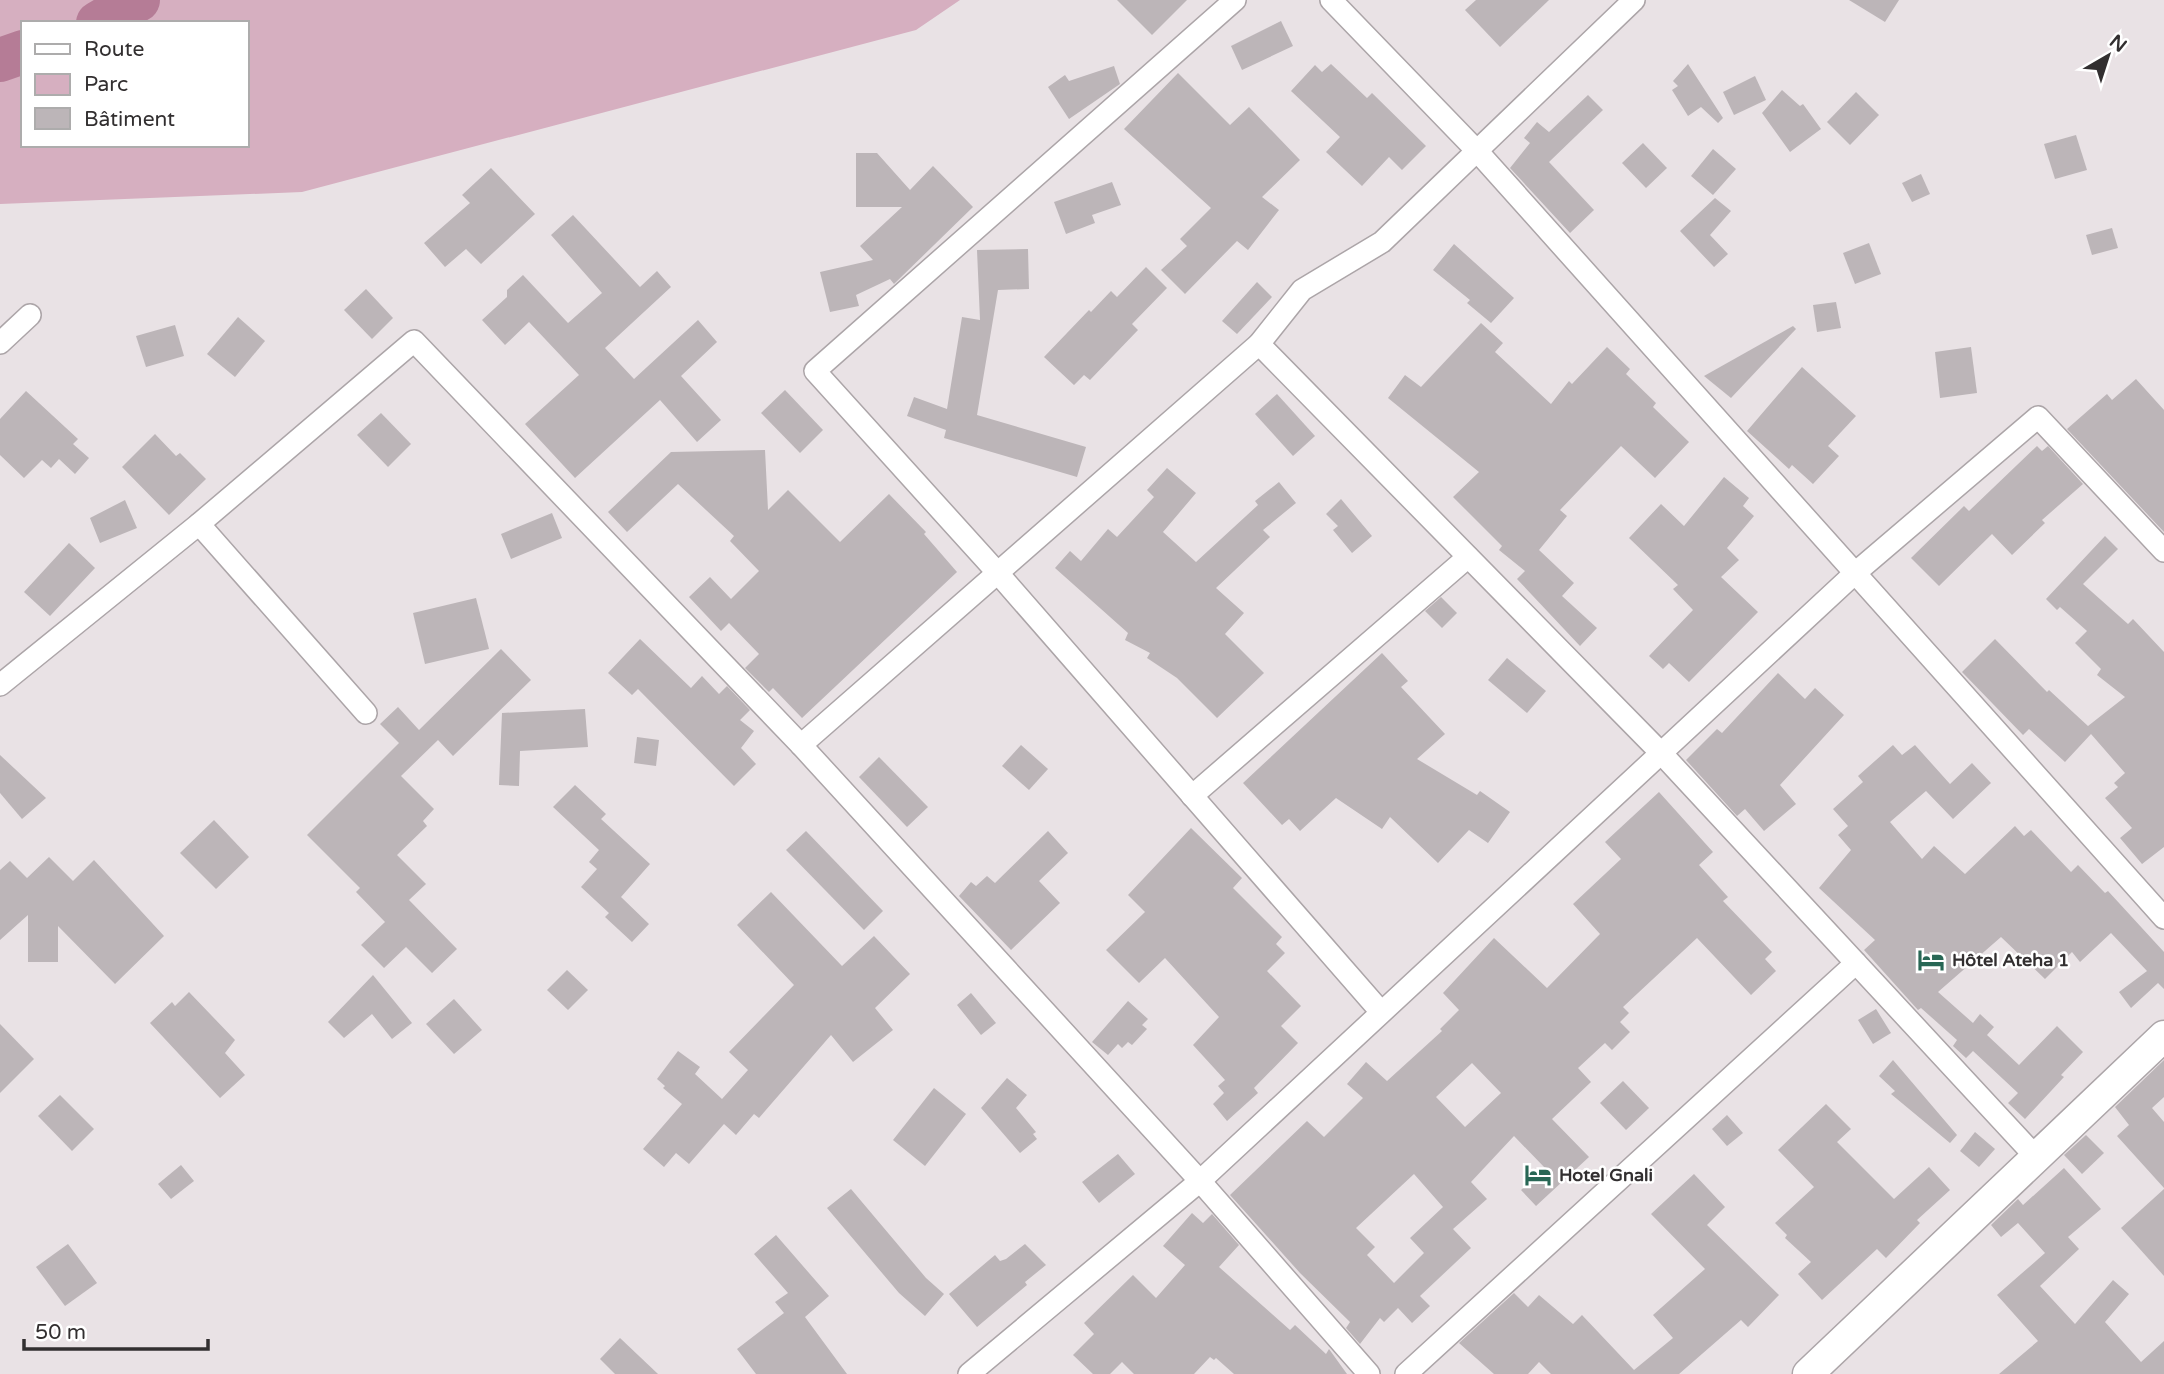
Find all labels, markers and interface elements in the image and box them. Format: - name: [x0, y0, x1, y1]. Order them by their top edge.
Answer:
- legend: [21, 21, 248, 147]
- north arrow: [2073, 21, 2143, 91]
- text: N: [2105, 30, 2131, 57]
- text: Route: [84, 37, 144, 62]
- text: Parc: [84, 72, 128, 97]
- text: Bâtiment: [84, 107, 175, 132]
- hotel icon: Hôtel Ateha 1: [1916, 945, 1946, 975]
- place label: Hôtel Ateha 1: [1952, 949, 2069, 971]
- hotel icon: Hotel Gnali: [1523, 1160, 1553, 1190]
- place label: Hotel Gnali: [1559, 1164, 1653, 1186]
- scale bar: [24, 1308, 208, 1352]
- text: 50 m: [35, 1320, 86, 1345]

